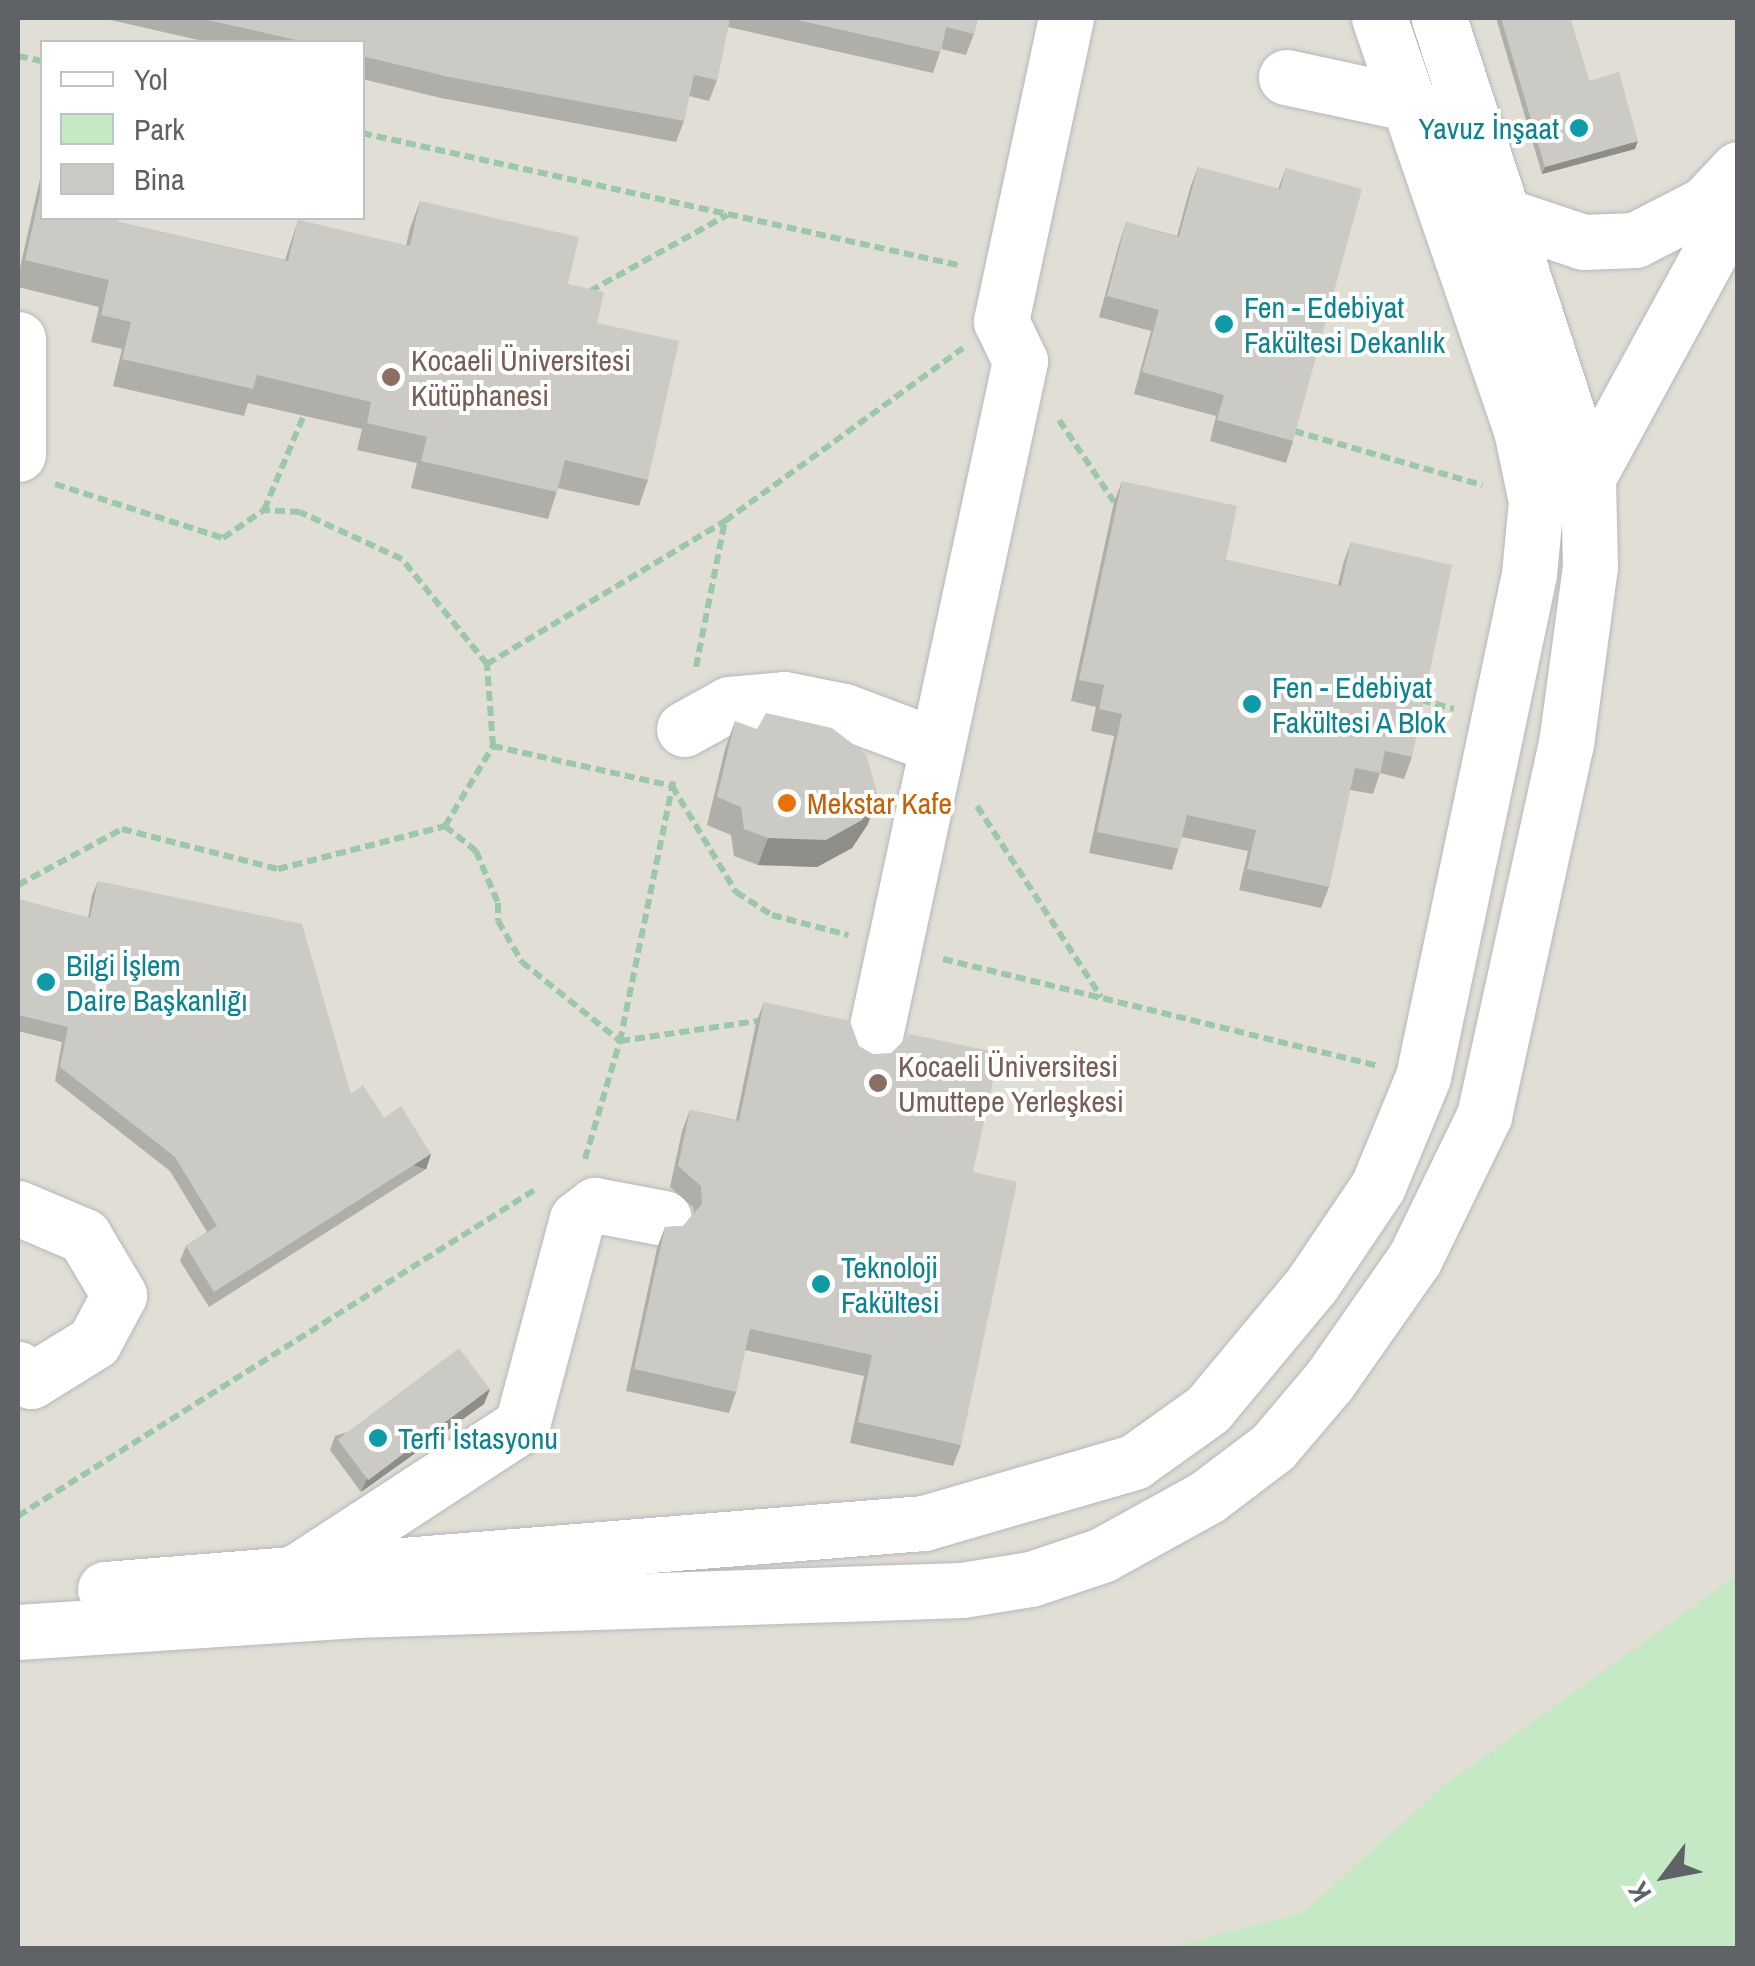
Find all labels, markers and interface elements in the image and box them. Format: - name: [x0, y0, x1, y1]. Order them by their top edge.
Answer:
- legend: [40, 40, 365, 220]
- text: Yol: [134, 59, 168, 99]
- text: Park: [134, 109, 185, 149]
- place label: Yavuz İnşaat: [1419, 110, 1559, 146]
- marker: Yavuz İnşaat: [1568, 117, 1590, 139]
- text: Bina: [134, 159, 185, 199]
- place label: Fen - Edebiyat Fakültesi Dekanlık: [1244, 289, 1445, 360]
- marker: Fen - Edebiyat Fakültesi Dekanlık: [1213, 313, 1235, 335]
- place label: Kocaeli Üniversitesi Kütüphanesi: [411, 342, 631, 412]
- marker: Kocaeli Üniversitesi Kütüphanesi: [380, 366, 402, 388]
- place label: Fen - Edebiyat Fakültesi A Blok: [1272, 669, 1449, 740]
- marker: Fen - Edebiyat Fakültesi A Blok: [1241, 693, 1263, 715]
- place label: Mekstar Kafe: [807, 785, 952, 821]
- marker: Mekstar Kafe: [776, 792, 798, 814]
- place label: Bilgi İşlem Daire Başkanlığı: [66, 947, 248, 1018]
- marker: Bilgi İşlem Daire Başkanlığı: [35, 971, 57, 993]
- place label: Kocaeli Üniversitesi Umuttepe Yerleşkesi: [898, 1048, 1124, 1118]
- marker: Kocaeli Üniversitesi Umuttepe Yerleşkesi: [867, 1072, 889, 1094]
- place label: Teknoloji Fakültesi: [841, 1249, 940, 1320]
- marker: Teknoloji Fakültesi: [810, 1273, 832, 1295]
- place label: Terfi İstasyonu: [398, 1420, 558, 1456]
- marker: Terfi İstasyonu: [367, 1427, 389, 1449]
- north arrow: [1615, 1826, 1715, 1926]
- text: K: [1619, 1875, 1660, 1909]

